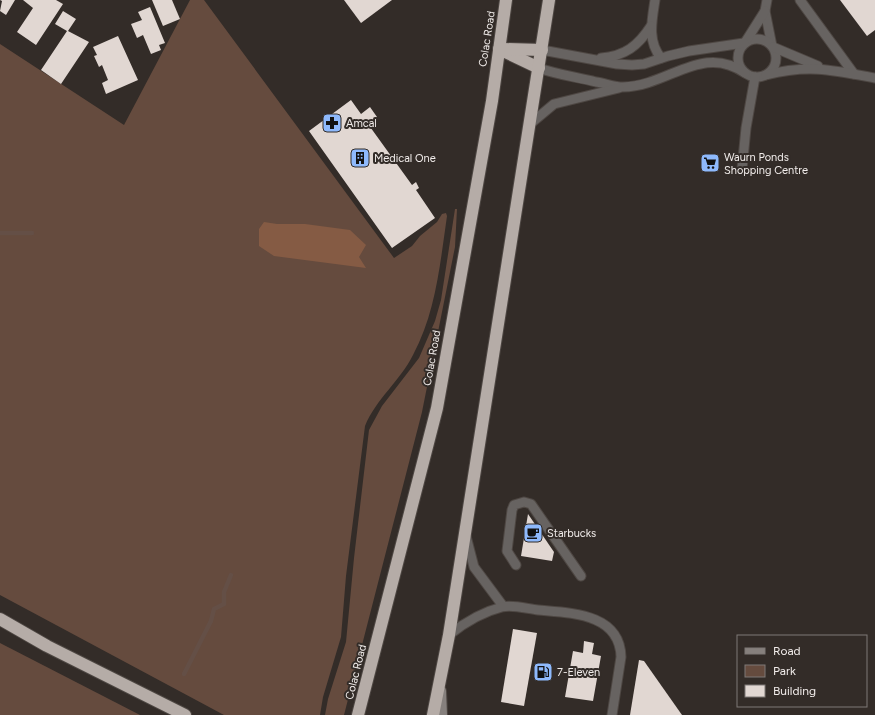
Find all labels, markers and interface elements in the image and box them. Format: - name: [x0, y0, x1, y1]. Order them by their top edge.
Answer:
- street label: Colac Road: [476, 10, 498, 68]
- pharmacy icon: Amcal: [321, 112, 343, 134]
- place label: Amcal: [346, 117, 377, 130]
- building icon: Medical One: [349, 147, 371, 169]
- place label: Waurn Ponds Shopping Centre: [724, 151, 808, 177]
- place label: Medical One: [374, 152, 436, 165]
- supermarket icon: Waurn Ponds Shopping Centre: [699, 152, 721, 174]
- street label: Colac Road: [421, 329, 443, 387]
- cafe icon: Starbucks: [522, 522, 544, 544]
- place label: Starbucks: [547, 527, 596, 540]
- legend: [737, 635, 867, 707]
- street label: Colac Road: [343, 643, 369, 701]
- text: Road: [773, 644, 801, 658]
- fuel station icon: 7-Eleven: [532, 661, 554, 683]
- text: Park: [773, 664, 796, 678]
- place label: 7-Eleven: [557, 666, 600, 679]
- text: Building: [773, 684, 816, 698]

